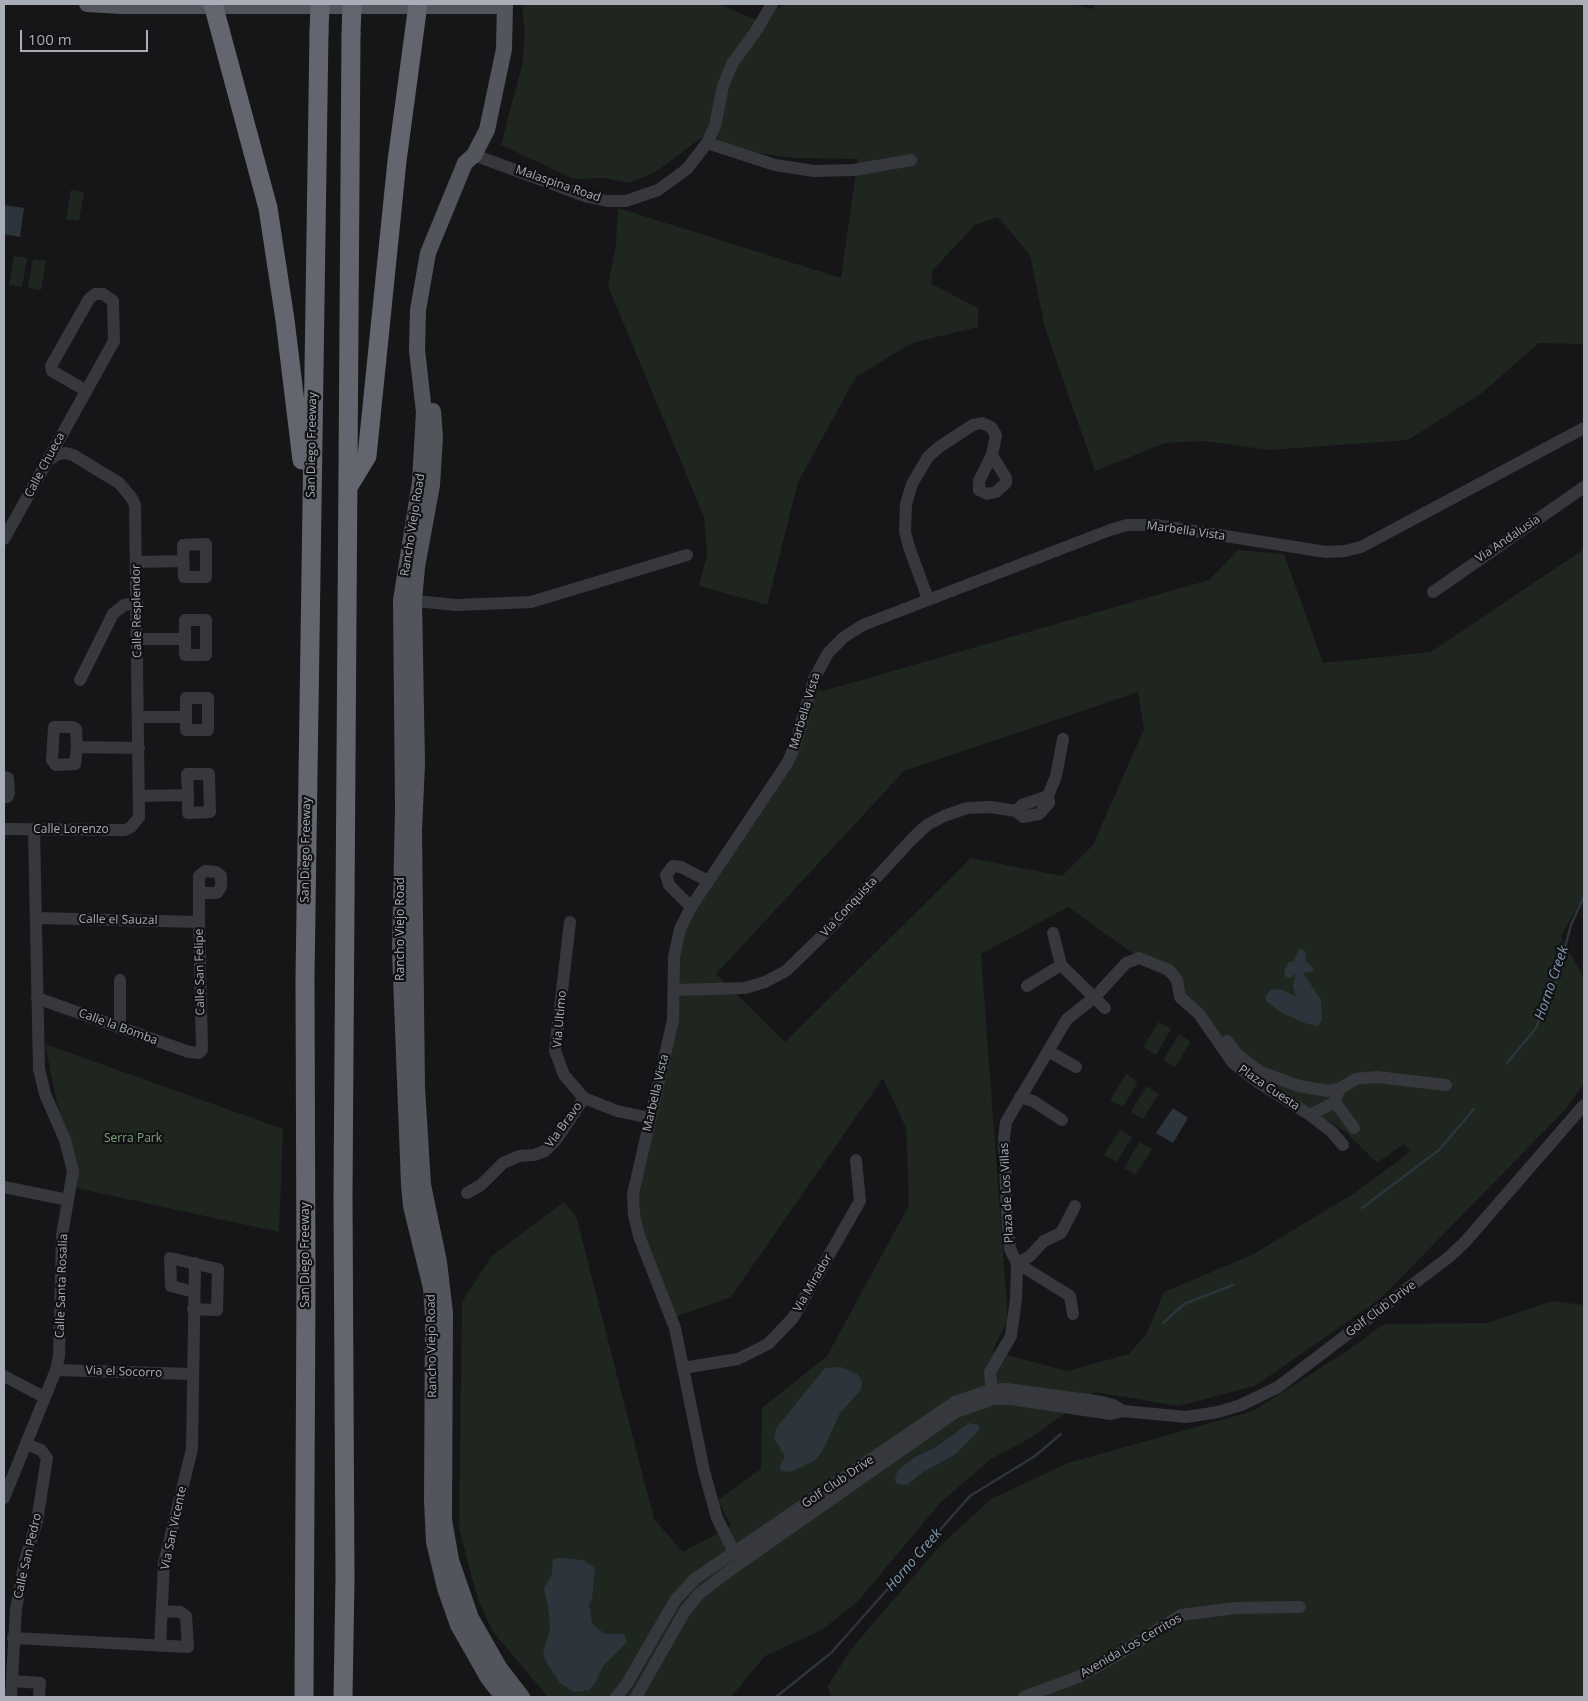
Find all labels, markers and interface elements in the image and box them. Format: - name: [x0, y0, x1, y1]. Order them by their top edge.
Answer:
- scale bar: [22, 20, 150, 52]
- text: 100 m: [28, 29, 72, 49]
- street label: Malaspina Road: [514, 163, 602, 205]
- street label: San Diego Freeway: [304, 392, 320, 498]
- street label: Calle Chueca: [22, 430, 68, 500]
- street label: Rancho Viejo Road: [398, 473, 428, 577]
- street label: Via Andalusia: [1473, 512, 1543, 566]
- street label: Marbella Vista: [1146, 518, 1226, 544]
- street label: Calle Resplendor: [129, 564, 145, 658]
- street label: Marbella Vista: [787, 671, 823, 751]
- street label: San Diego Freeway: [298, 797, 314, 903]
- street label: Calle Lorenzo: [33, 823, 109, 837]
- street label: Via Conquista: [818, 874, 880, 940]
- street label: Rancho Viejo Road: [394, 877, 408, 981]
- street label: Calle el Sauzal: [78, 912, 158, 928]
- street label: Calle San Felipe: [192, 928, 208, 1016]
- water label: Horno Creek: [1532, 944, 1572, 1022]
- street label: Via Ultimo: [550, 990, 570, 1048]
- street label: Calle la Bomba: [77, 1006, 159, 1048]
- street label: Marbella Vista: [640, 1053, 672, 1133]
- street label: Plaza Cuesta: [1236, 1062, 1302, 1114]
- street label: Via Bravo: [543, 1100, 585, 1150]
- park label: Serra Park: [104, 1132, 162, 1146]
- street label: Plaza de Los Villas: [997, 1142, 1017, 1244]
- street label: San Diego Freeway: [299, 1202, 313, 1308]
- street label: Calle Santa Rosalia: [53, 1234, 71, 1338]
- street label: Via Mirador: [791, 1251, 835, 1315]
- street label: Golf Club Drive: [1343, 1278, 1419, 1340]
- street label: Rancho Viejo Road: [424, 1294, 440, 1398]
- street label: Via el Socorro: [85, 1363, 163, 1381]
- street label: Golf Club Drive: [799, 1453, 877, 1511]
- street label: Via San Vicente: [158, 1485, 190, 1571]
- street label: Calle San Pedro: [11, 1512, 45, 1600]
- water label: Horno Creek: [882, 1525, 946, 1595]
- street label: Avenida Los Cerritos: [1078, 1611, 1184, 1681]

